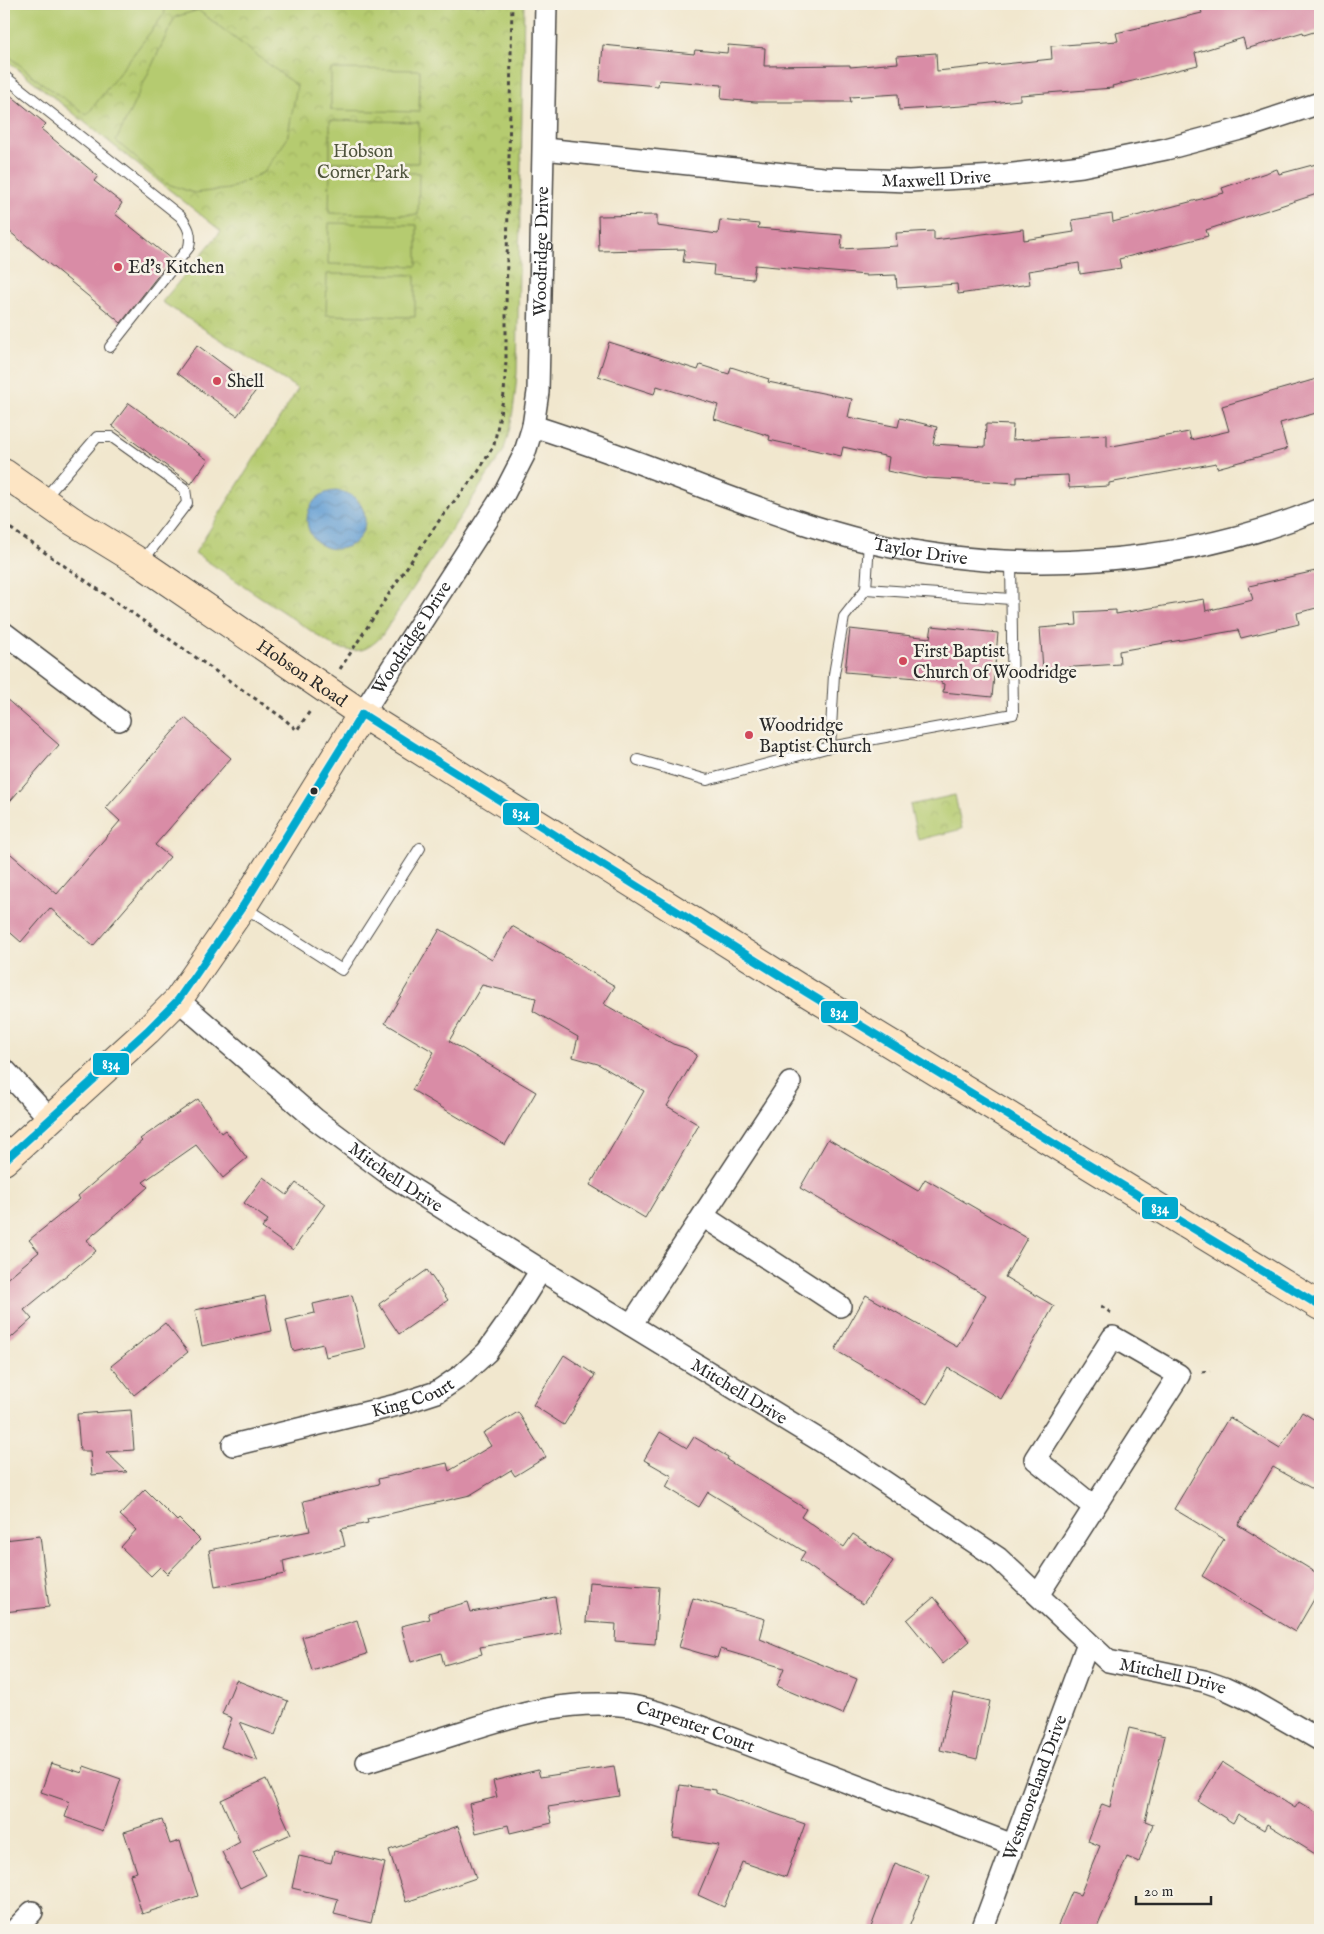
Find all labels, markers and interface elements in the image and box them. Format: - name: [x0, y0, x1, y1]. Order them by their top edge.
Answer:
- park label: Hobson Corner Park: [317, 141, 409, 185]
- street label: Maxwell Drive: [881, 166, 992, 194]
- street label: Woodridge Drive: [530, 186, 555, 317]
- place label: Ed's Kitchen: [128, 257, 225, 280]
- marker: Ed's Kitchen: [112, 261, 124, 273]
- place label: Shell: [227, 371, 264, 394]
- marker: Shell: [211, 375, 223, 387]
- street label: Taylor Drive: [871, 533, 969, 571]
- street label: Woodridge Drive: [368, 577, 458, 699]
- street label: Hobson Road: [251, 635, 351, 714]
- place label: First Baptist Church of Woodridge: [913, 641, 1077, 685]
- marker: First Baptist Church of Woodridge: [897, 655, 909, 667]
- place label: Woodridge Baptist Church: [759, 715, 872, 759]
- marker: Woodridge Baptist Church: [743, 729, 755, 741]
- unlabelled marker: [309, 786, 319, 796]
- line badge: 834: [502, 802, 540, 826]
- text: 834: [512, 805, 531, 823]
- line badge: 834: [820, 1000, 859, 1024]
- text: 834: [830, 1004, 849, 1022]
- line badge: 834: [92, 1052, 130, 1076]
- text: 834: [102, 1056, 121, 1074]
- street label: Mitchell Drive: [343, 1138, 447, 1218]
- line badge: 834: [1141, 1196, 1179, 1220]
- text: 834: [1151, 1200, 1170, 1218]
- street label: Mitchell Drive: [686, 1354, 791, 1431]
- street label: King Court: [370, 1374, 459, 1424]
- street label: Mitchell Drive: [1117, 1654, 1229, 1701]
- street label: Carpenter Court: [634, 1697, 758, 1759]
- street label: Westmoreland Drive: [999, 1712, 1073, 1864]
- scale bar: [1136, 1874, 1212, 1906]
- text: 20 m: [1144, 1882, 1174, 1901]

